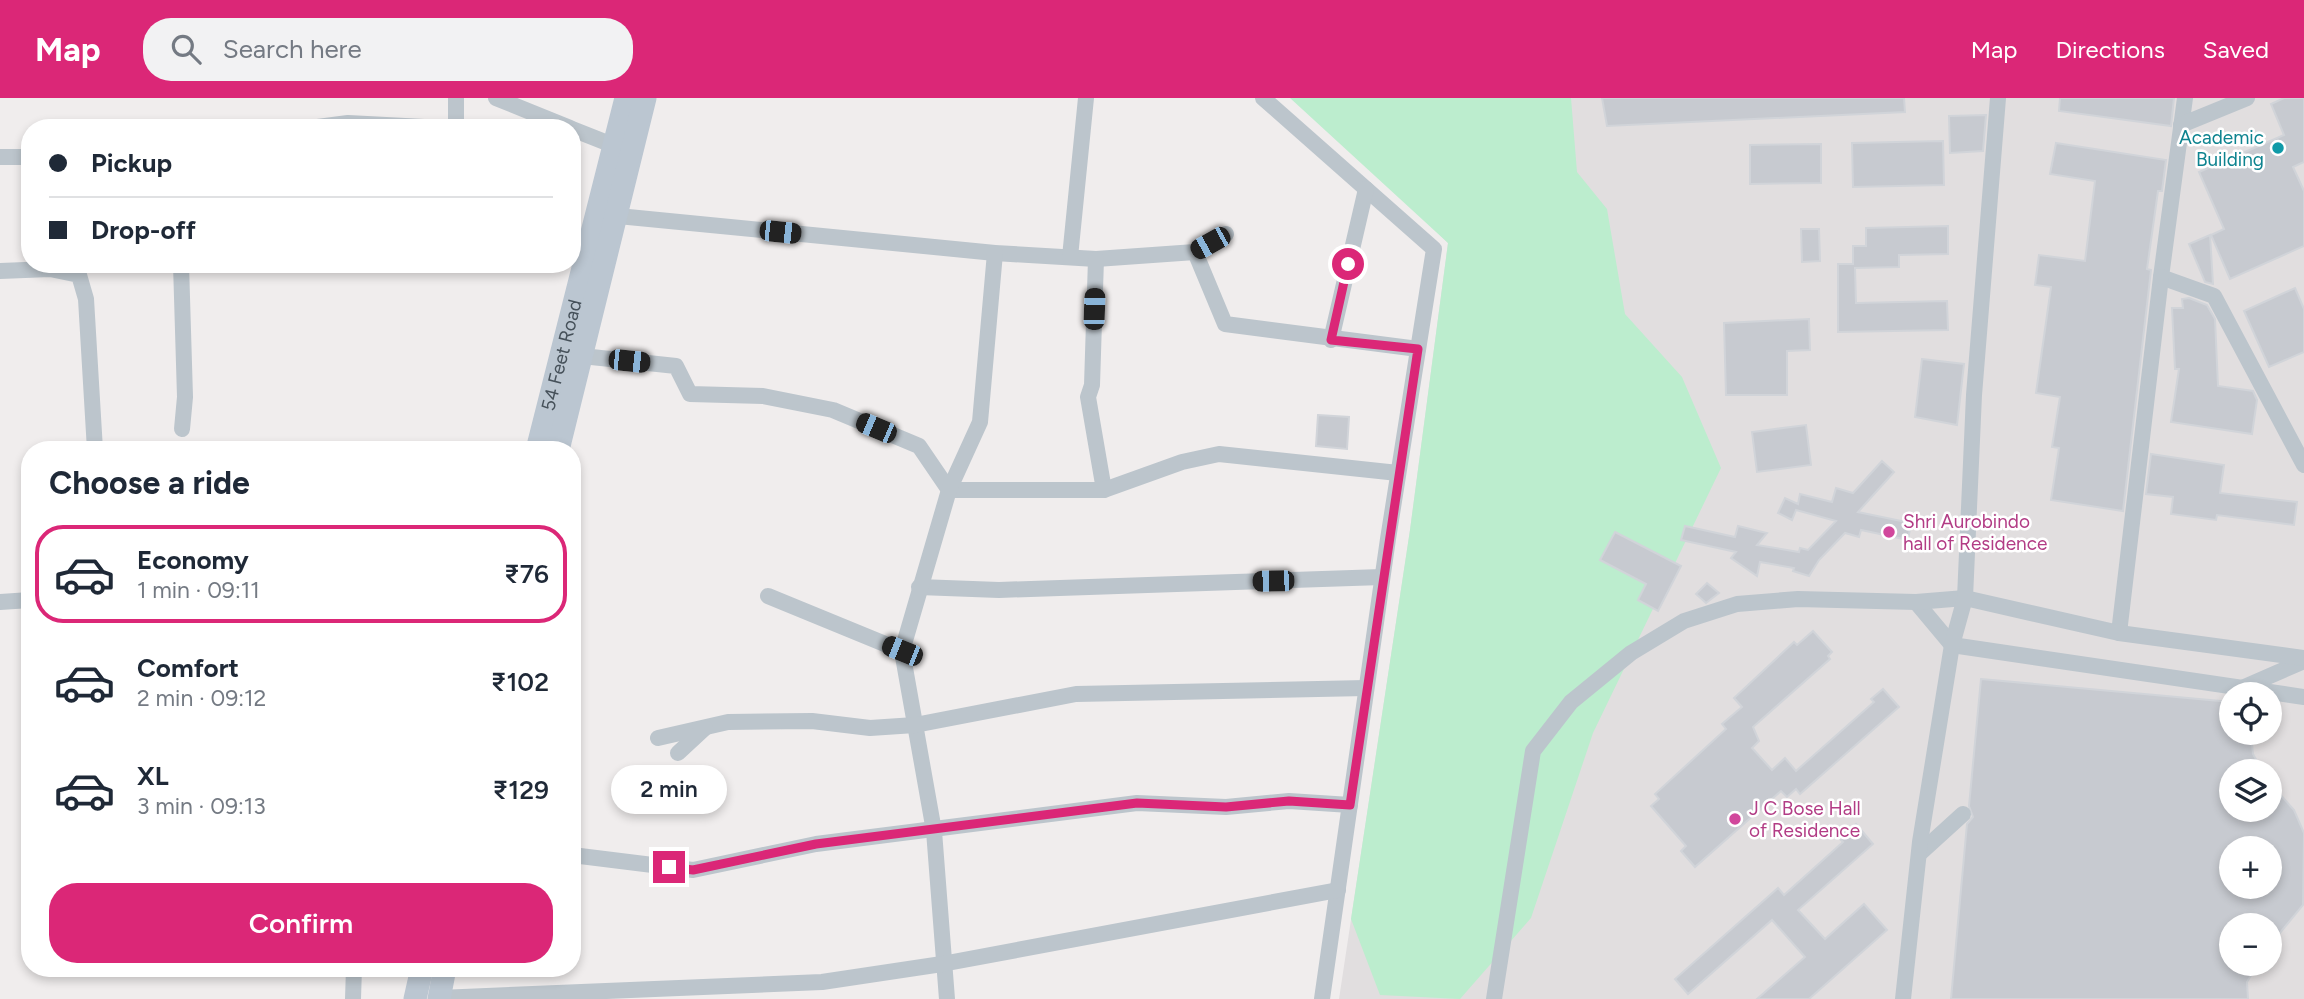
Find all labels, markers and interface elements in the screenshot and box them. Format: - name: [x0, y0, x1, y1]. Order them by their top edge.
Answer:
- search box: [143, 18, 633, 81]
- text: Map: [35, 30, 101, 69]
- icon: search: [167, 30, 205, 68]
- text: Search here: [223, 33, 362, 65]
- text: Map: [1971, 35, 2017, 64]
- text: Directions: [2055, 35, 2165, 64]
- text: Saved: [2203, 35, 2269, 64]
- place label: Academic Building: [2179, 126, 2264, 171]
- marker: Academic Building: [2270, 140, 2286, 156]
- text: Pickup: [91, 147, 172, 179]
- text: Drop-off: [91, 214, 196, 246]
- car: [759, 219, 802, 245]
- car: [1187, 224, 1234, 262]
- route start: [1332, 248, 1364, 280]
- car: [1083, 288, 1106, 330]
- street label: 54 Feet Road: [536, 297, 587, 413]
- car: [608, 348, 651, 374]
- car: [853, 410, 900, 446]
- text: Choose a ride: [49, 464, 250, 502]
- place label: Shri Aurobindo hall of Residence: [1903, 510, 2047, 555]
- marker: Shri Aurobindo hall of Residence: [1881, 524, 1897, 540]
- icon: car: [53, 543, 116, 606]
- text: Economy: [137, 544, 249, 576]
- text: ₹76: [504, 558, 549, 590]
- car: [1252, 570, 1295, 592]
- text: 1 min · 09:11: [137, 576, 260, 604]
- car: [879, 633, 926, 669]
- icon: car: [53, 651, 116, 714]
- text: Comfort: [137, 652, 239, 684]
- text: ₹102: [491, 666, 549, 698]
- map controls: [2219, 682, 2282, 976]
- button: locate: [2219, 682, 2282, 745]
- text: 2 min · 09:12: [137, 684, 266, 712]
- icon: car: [53, 759, 116, 822]
- button: layers: [2219, 759, 2282, 822]
- text: XL: [137, 760, 169, 792]
- callout: 2 min: [611, 766, 727, 814]
- text: ₹129: [493, 774, 549, 806]
- text: 2 min: [640, 775, 698, 803]
- text: 3 min · 09:13: [137, 792, 266, 820]
- place label: J C Bose Hall of Residence: [1749, 797, 1861, 842]
- marker: J C Bose Hall of Residence: [1727, 811, 1743, 827]
- button: +: [2219, 836, 2282, 899]
- route end: [653, 851, 685, 883]
- button: Confirm: [49, 883, 553, 963]
- button: −: [2219, 913, 2282, 976]

